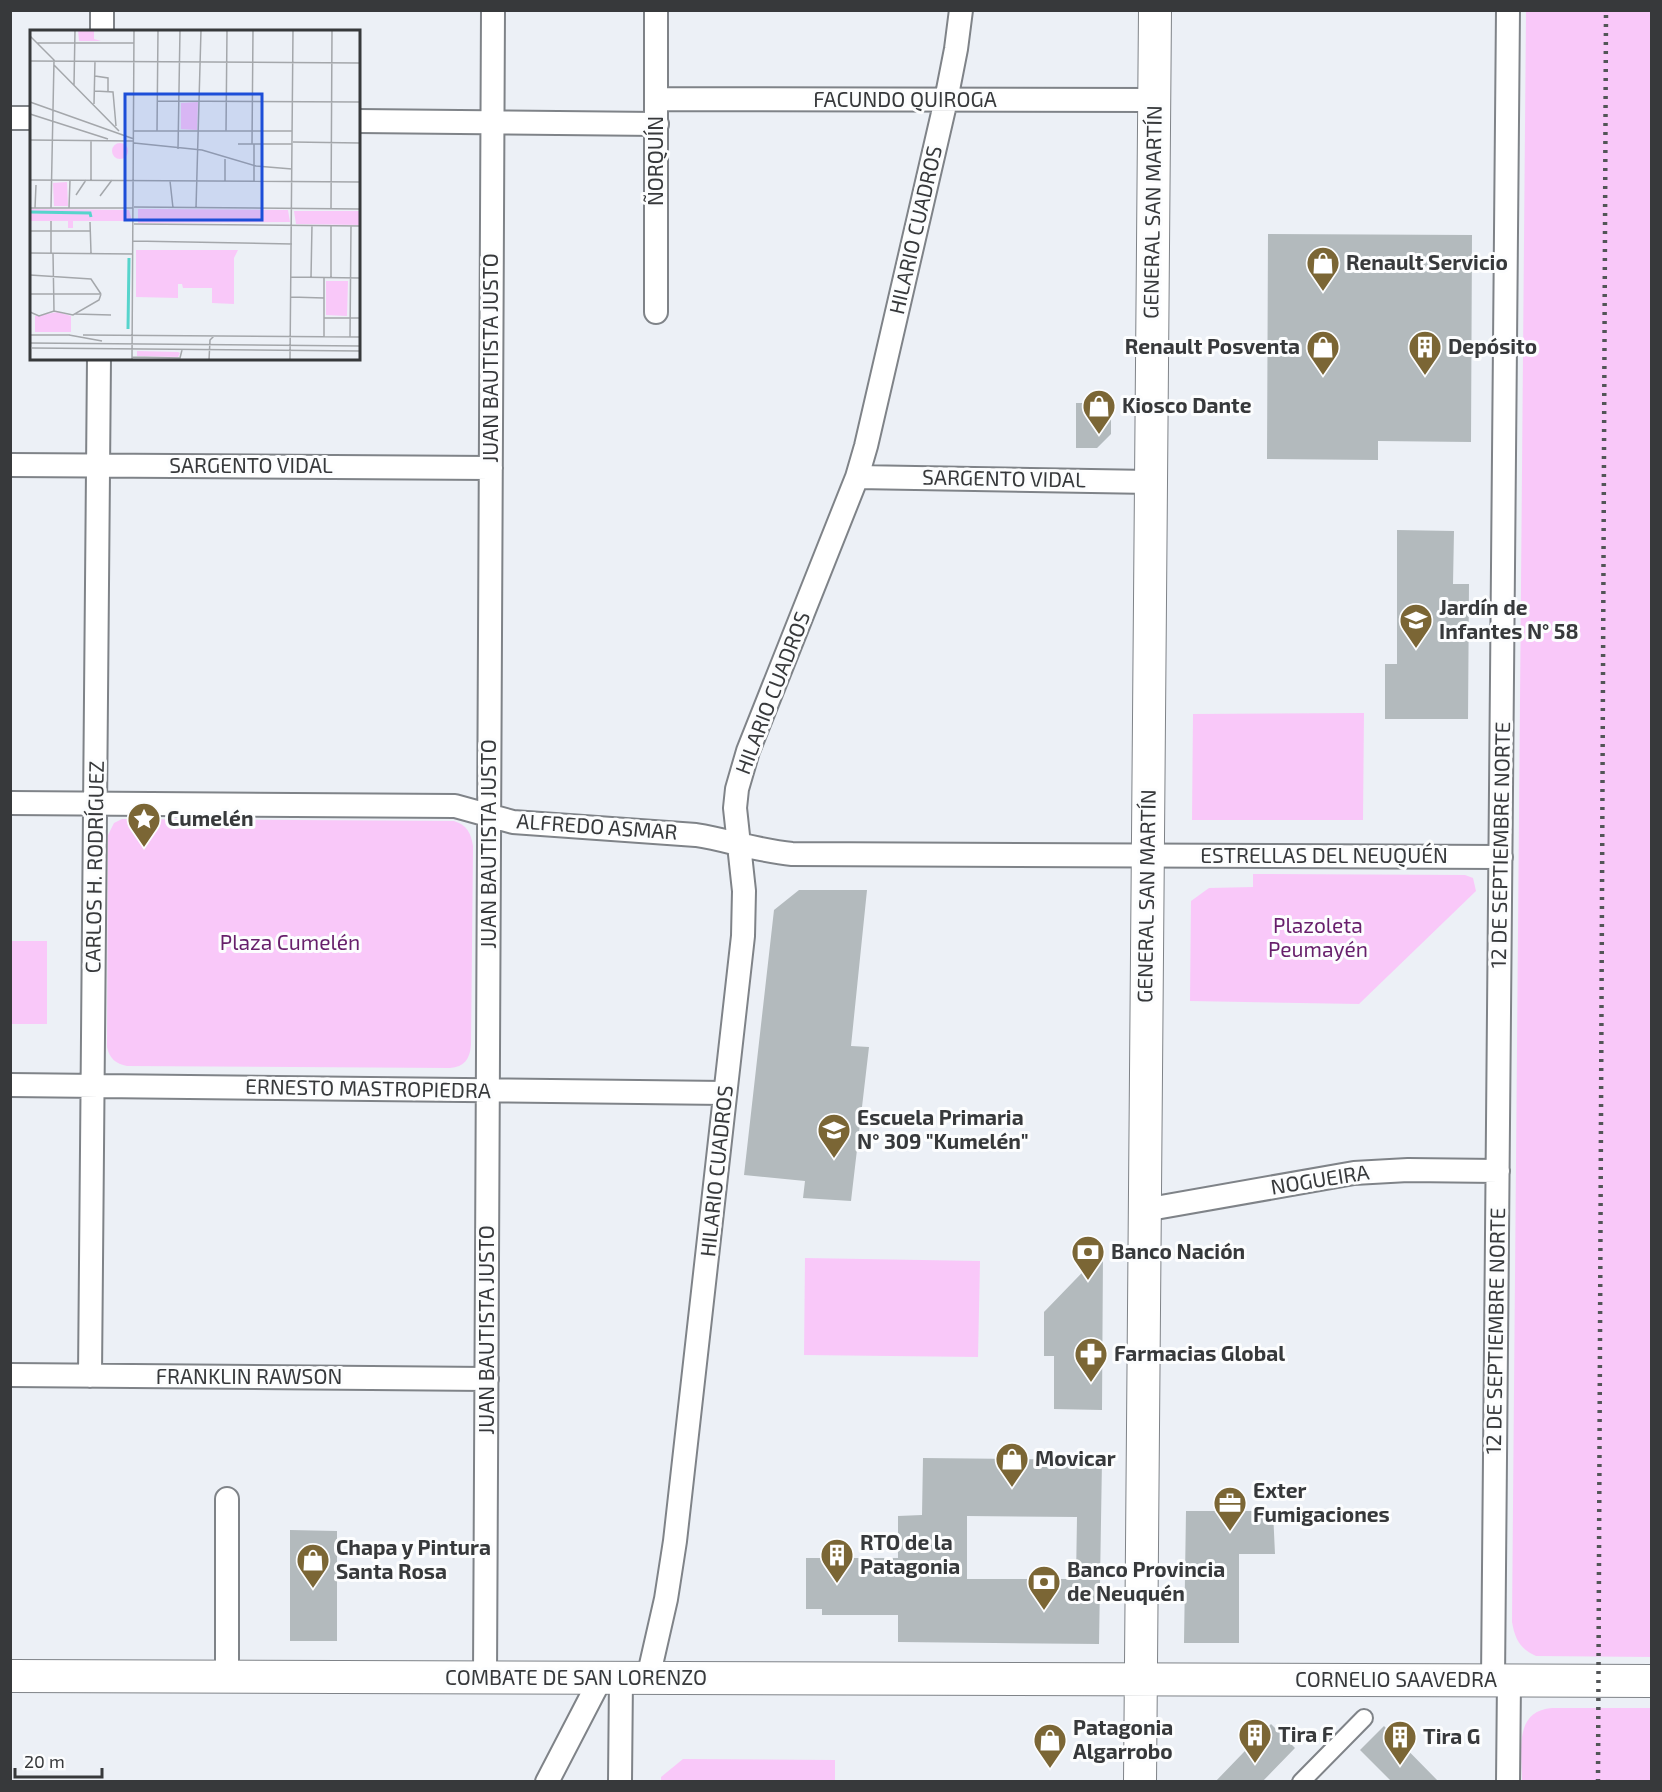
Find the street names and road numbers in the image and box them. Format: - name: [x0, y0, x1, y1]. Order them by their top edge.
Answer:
- street label: FACUNDO QUIROGA: [813, 86, 997, 112]
- street label: GENERAL SAN MARTÍN: [1137, 105, 1166, 319]
- street label: ÑORQUÍN: [642, 116, 668, 206]
- street label: HILARIO CUADROS: [883, 143, 946, 316]
- street label: JUAN BAUTISTA JUSTO: [477, 253, 502, 463]
- street label: SARGENTO VIDAL: [169, 452, 333, 477]
- street label: SARGENTO VIDAL: [922, 464, 1086, 491]
- street label: HILARIO CUADROS: [729, 608, 814, 777]
- street label: 12 DE SEPTIEMBRE NORTE: [1485, 721, 1514, 969]
- street label: JUAN BAUTISTA JUSTO: [475, 739, 500, 949]
- street label: CARLOS H. RODRÍGUEZ: [79, 760, 108, 974]
- street label: GENERAL SAN MARTÍN: [1131, 789, 1160, 1003]
- street label: ALFREDO ASMAR: [516, 807, 678, 844]
- street label: ESTRELLAS DEL NEUQUÉN: [1200, 842, 1448, 868]
- street label: ERNESTO MASTROPIEDRA: [245, 1073, 491, 1102]
- street label: HILARIO CUADROS: [694, 1084, 737, 1258]
- street label: NOGUEIRA: [1269, 1158, 1371, 1199]
- street label: 12 DE SEPTIEMBRE NORTE: [1480, 1207, 1509, 1455]
- street label: JUAN BAUTISTA JUSTO: [473, 1225, 498, 1435]
- street label: FRANKLIN RAWSON: [156, 1363, 342, 1388]
- street label: COMBATE DE SAN LORENZO: [445, 1664, 707, 1689]
- street label: CORNELIO SAAVEDRA: [1295, 1666, 1497, 1691]

